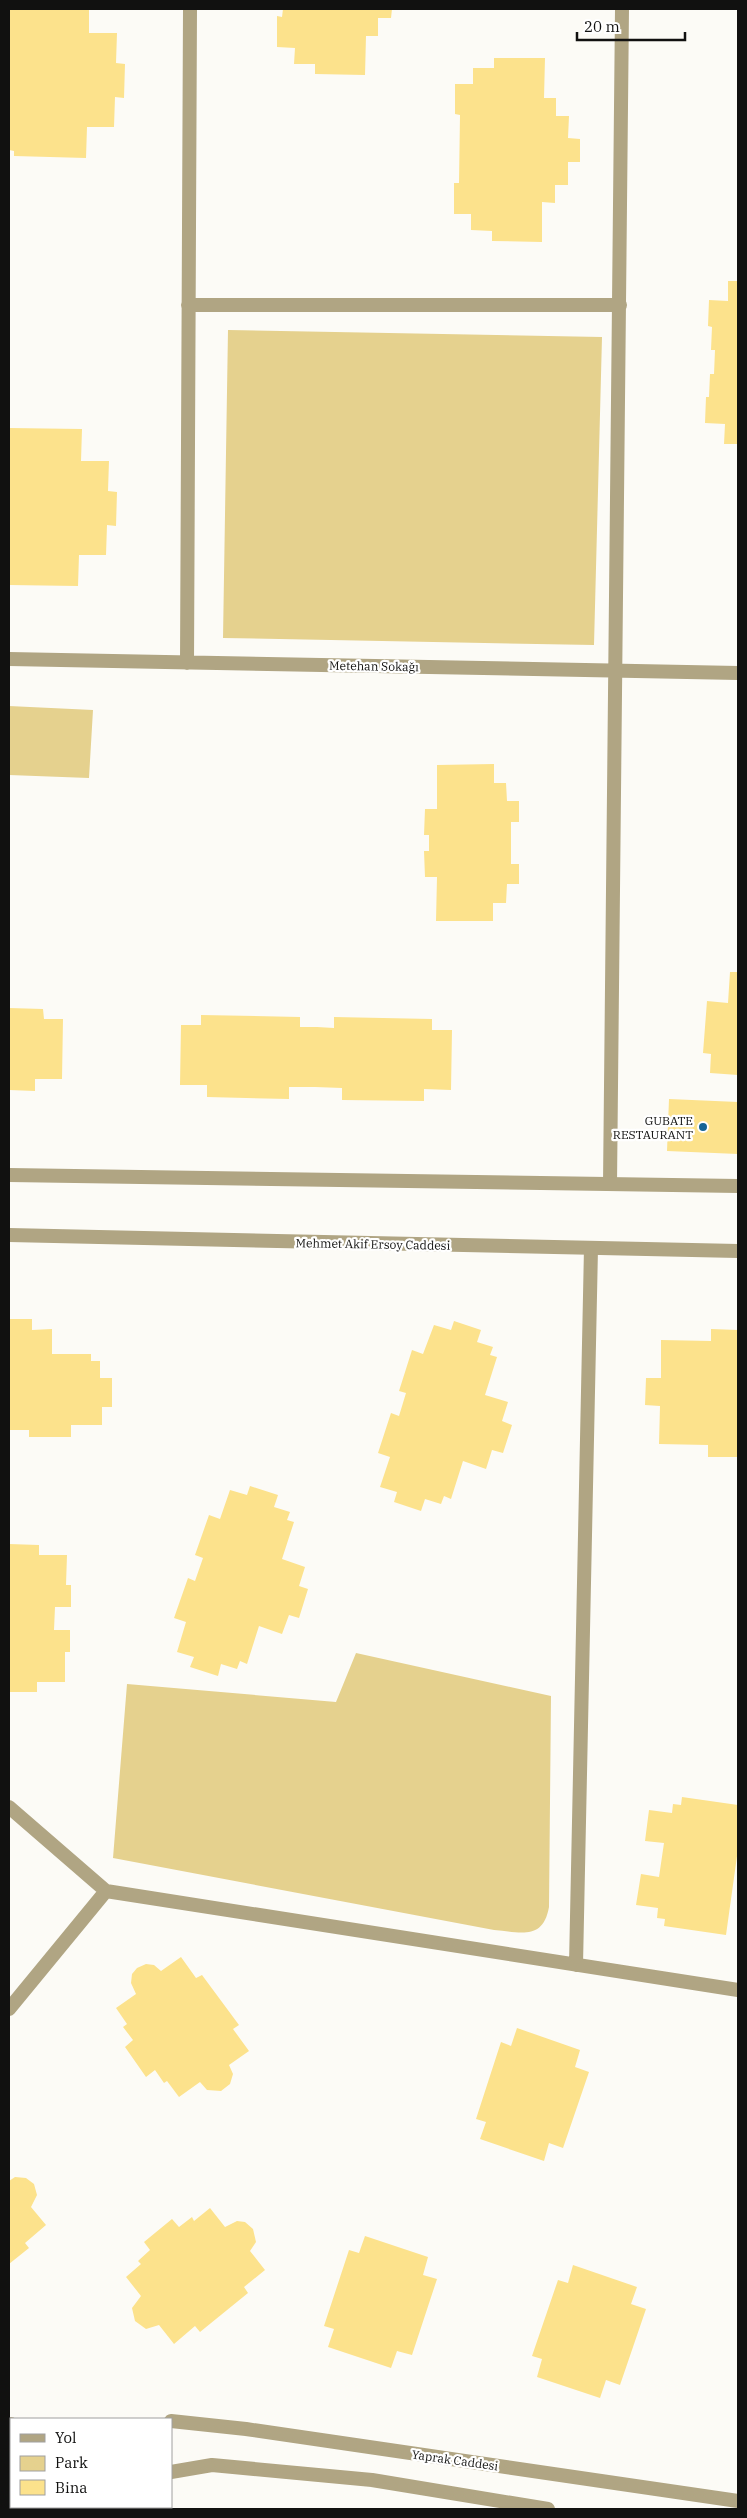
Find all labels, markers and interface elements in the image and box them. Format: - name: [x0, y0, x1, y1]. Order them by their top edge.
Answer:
- scale bar: [577, 10, 684, 42]
- text: 20 m: [584, 17, 620, 36]
- street label: Metehan Sokağı: [329, 658, 419, 674]
- place label: GUBATE RESTAURANT: [613, 1113, 693, 1142]
- marker: GUBATE RESTAURANT: [697, 1121, 709, 1133]
- street label: Mehmet Akif Ersoy Caddesi: [296, 1235, 451, 1253]
- legend: [10, 2418, 172, 2508]
- text: Yol: [55, 2428, 76, 2447]
- street label: Yaprak Caddesi: [411, 2447, 499, 2474]
- text: Park: [55, 2453, 88, 2472]
- text: Bina: [55, 2478, 88, 2497]

